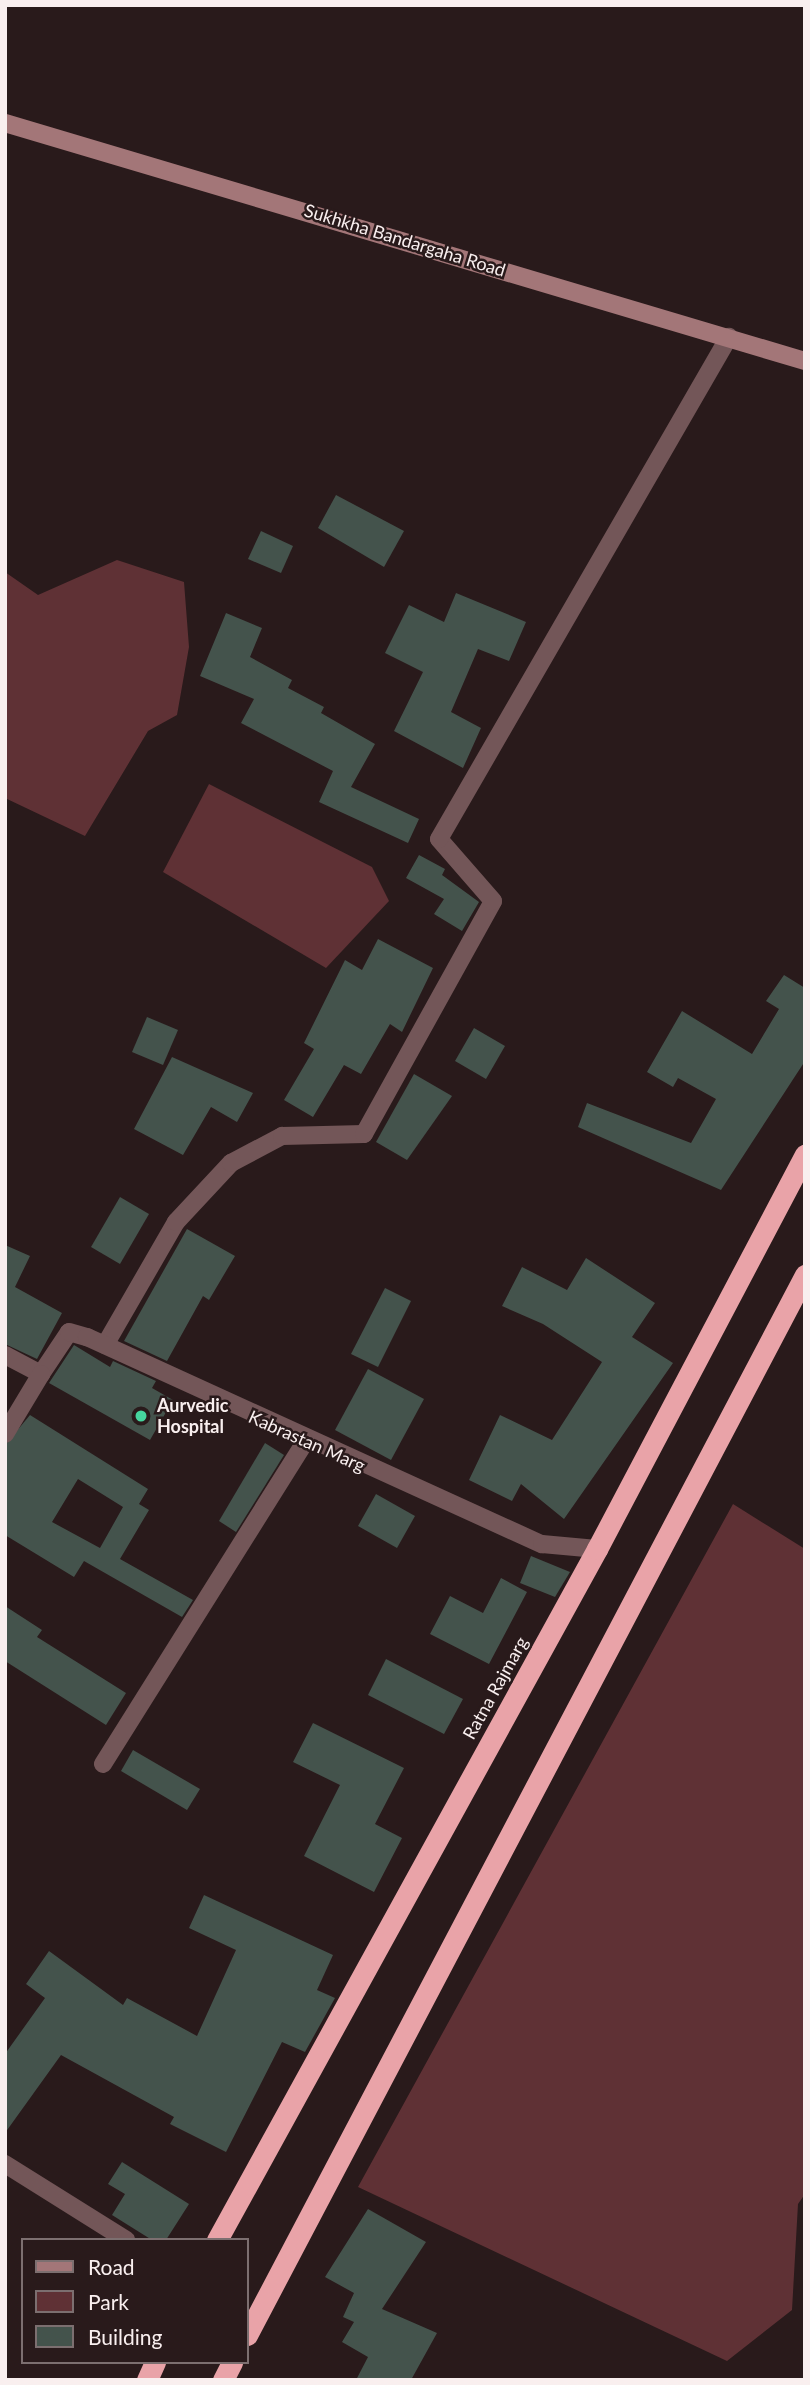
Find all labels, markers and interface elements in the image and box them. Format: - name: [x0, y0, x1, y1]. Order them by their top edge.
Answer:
- street label: Sukhkha Bandargaha Road: [302, 199, 508, 281]
- place label: Aurvedic Hospital: [157, 1395, 228, 1438]
- marker: Aurvedic Hospital: [131, 1406, 151, 1426]
- street label: Kabrastan Marg: [245, 1406, 369, 1476]
- street label: Ratna Rajmarg: [458, 1633, 532, 1743]
- legend: [21, 2238, 248, 2364]
- text: Road: [88, 2254, 135, 2279]
- text: Park: [88, 2289, 129, 2314]
- text: Building: [88, 2324, 163, 2349]

